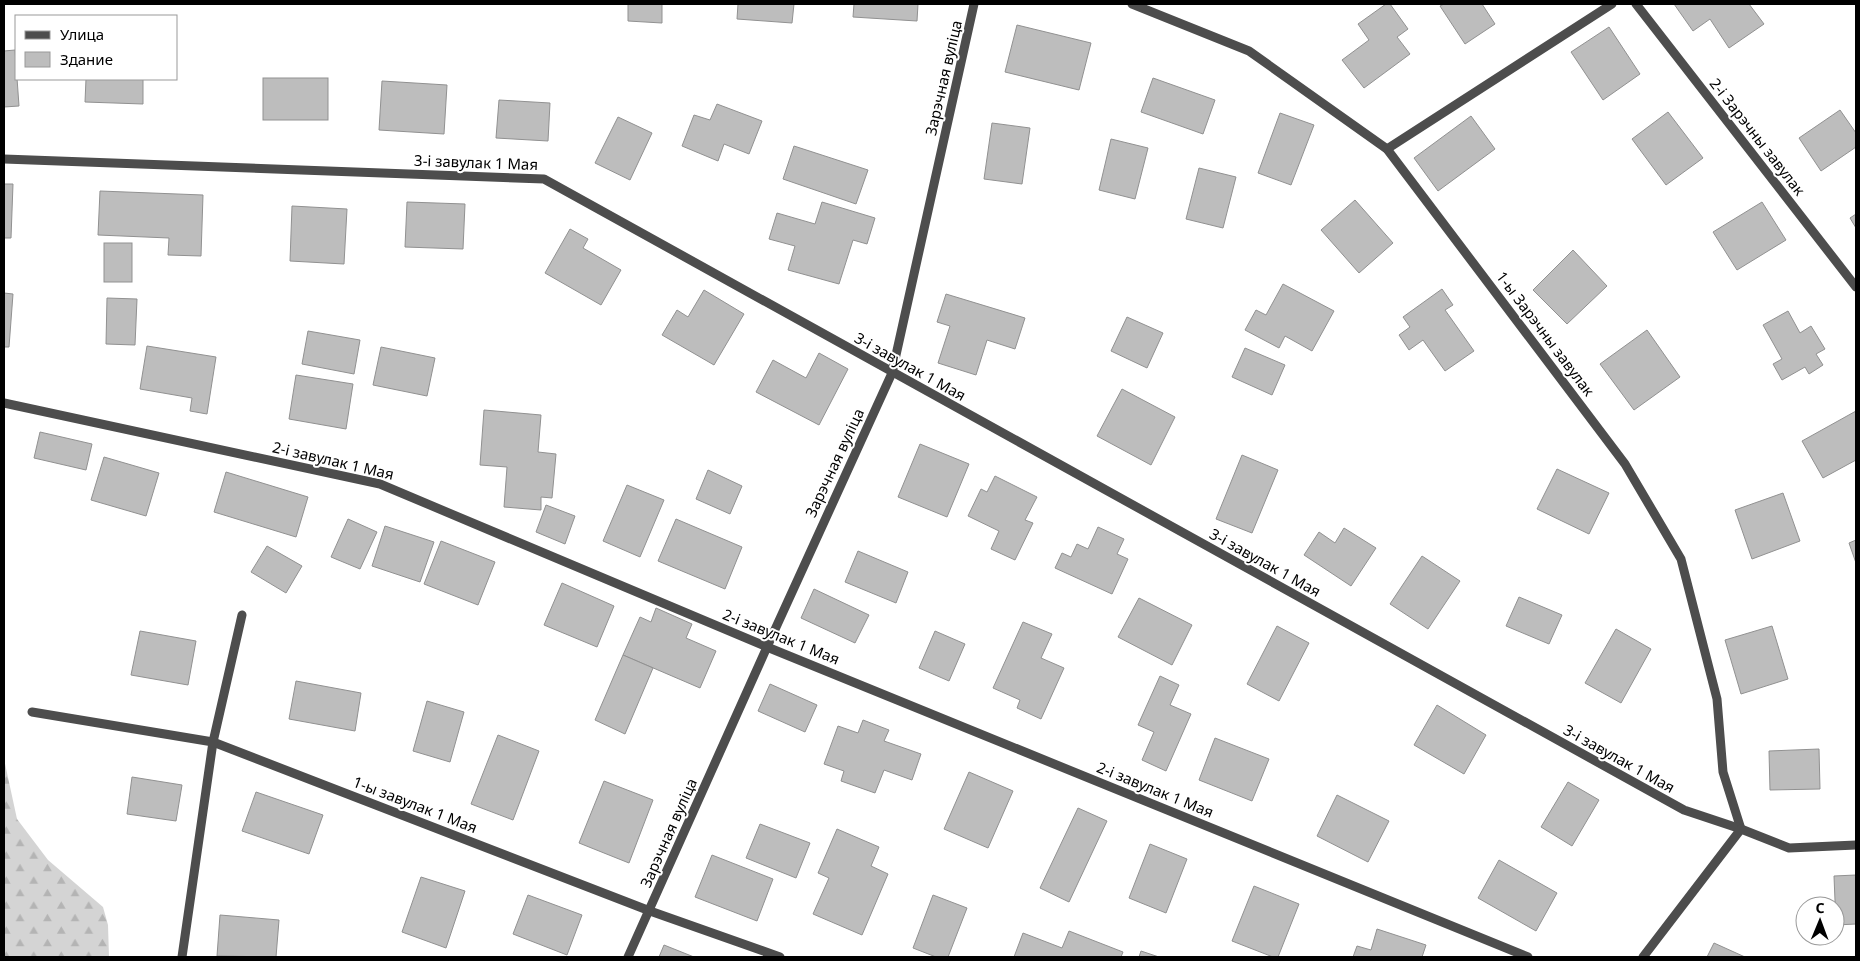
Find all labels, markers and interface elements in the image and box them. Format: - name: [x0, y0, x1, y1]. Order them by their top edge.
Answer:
- legend: [15, 15, 178, 80]
- street label: Зарэчная вуліца: [920, 18, 966, 137]
- text: Улица: [60, 24, 104, 44]
- text: Здание: [60, 49, 113, 69]
- street label: 2-і Зарэчны завулак: [1706, 74, 1810, 199]
- street label: 3-і завулак 1 Мая: [414, 150, 538, 174]
- street label: 1-ы Зарэчны завулак: [1492, 267, 1599, 400]
- street label: 3-і завулак 1 Мая: [851, 327, 970, 405]
- street label: Зарэчная вуліца: [800, 405, 868, 520]
- street label: 2-і завулак 1 Мая: [270, 436, 396, 484]
- street label: 3-і завулак 1 Мая: [1206, 523, 1325, 601]
- street label: 2-і завулак 1 Мая: [720, 604, 843, 669]
- street label: 3-і завулак 1 Мая: [1560, 719, 1679, 797]
- street label: 2-і завулак 1 Мая: [1094, 757, 1217, 822]
- street label: 1-ы завулак 1 Мая: [350, 771, 480, 837]
- street label: Зарэчная вуліца: [635, 775, 701, 890]
- north arrow: [1795, 896, 1845, 946]
- text: С: [1816, 898, 1825, 917]

